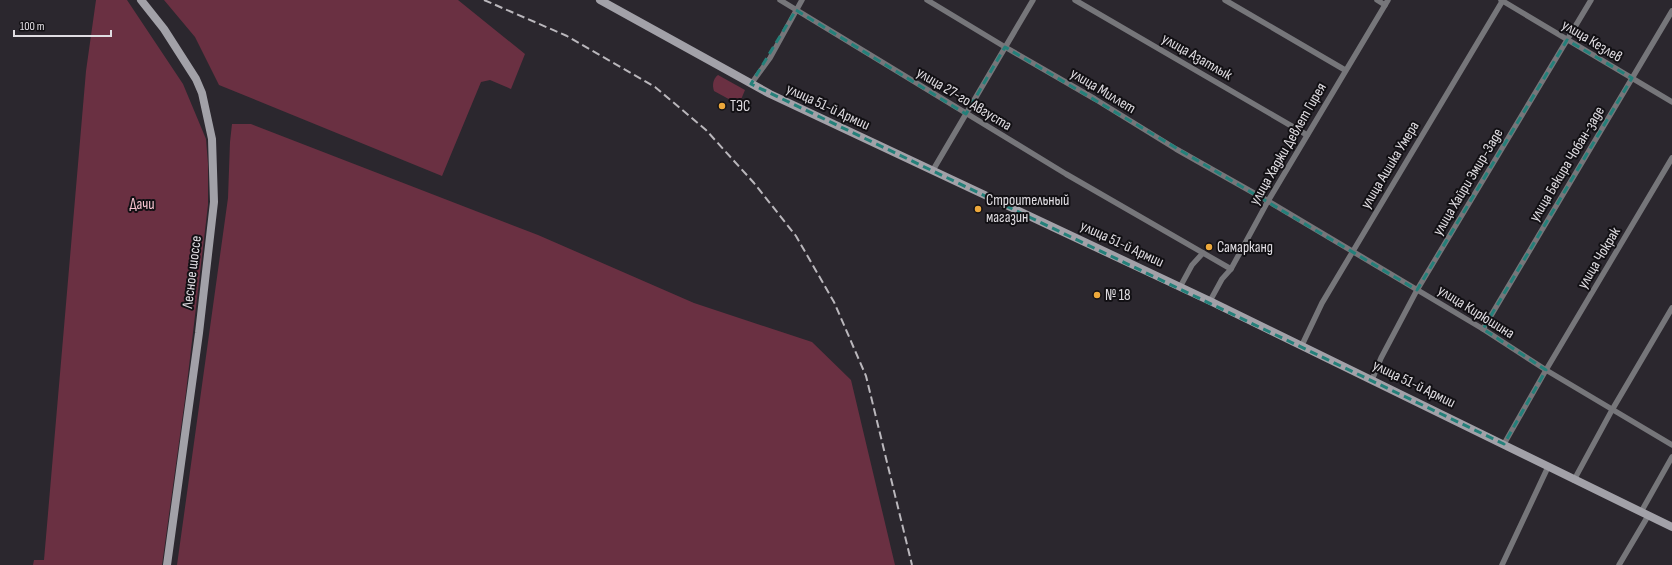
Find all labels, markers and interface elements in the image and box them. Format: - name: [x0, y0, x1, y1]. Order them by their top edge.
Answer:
- scale bar: [14, 12, 111, 38]
- street label: улица Кезлев: [1558, 16, 1626, 66]
- text: 100 m: [20, 19, 45, 34]
- street label: улица Азатлык: [1158, 29, 1236, 85]
- street label: улица 27-го Августа: [913, 63, 1015, 135]
- street label: улица Миллет: [1067, 64, 1139, 118]
- street label: улица 51-й Армии: [783, 79, 873, 135]
- street label: улица Хаджи Девлет Гирея: [1245, 79, 1331, 209]
- place label: ТЭС: [730, 97, 750, 116]
- marker: ТЭС: [717, 101, 727, 111]
- street label: улица Бекира Чобан-заде: [1525, 103, 1609, 225]
- street label: улица Ашика Умера: [1356, 118, 1424, 212]
- street label: улица Хайри Эмир-Заде: [1429, 125, 1507, 239]
- place label: Строительный магазин: [986, 191, 1069, 227]
- park label: Дачи: [129, 195, 155, 214]
- marker: Строительный магазин: [973, 204, 983, 214]
- street label: улица 51-й Армии: [1077, 216, 1167, 272]
- street label: улица Чокрак: [1573, 223, 1625, 292]
- street label: Лесное шоссе: [178, 235, 206, 310]
- place label: Самарканд: [1217, 238, 1273, 257]
- marker: Самарканд: [1204, 242, 1214, 252]
- street label: улица Кирюшина: [1434, 281, 1518, 343]
- place label: № 18: [1105, 286, 1130, 305]
- marker: № 18: [1092, 290, 1102, 300]
- street label: улица 51-й Армии: [1369, 356, 1459, 412]

